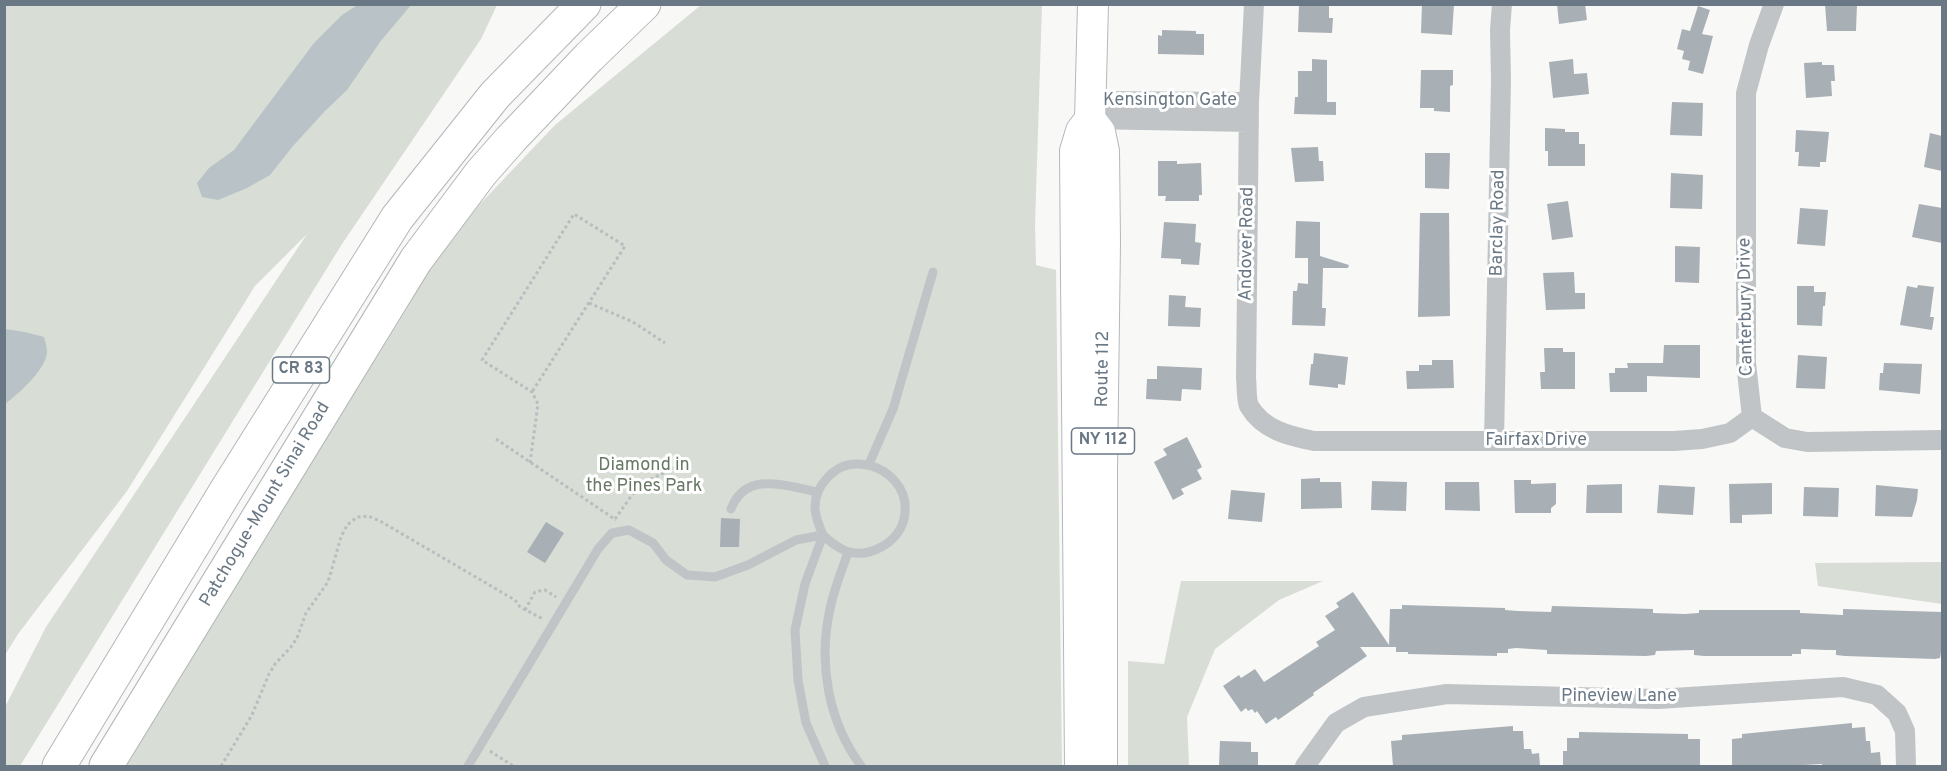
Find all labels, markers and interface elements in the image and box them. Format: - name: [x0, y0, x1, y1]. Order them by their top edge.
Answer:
- street label: Kensington Gate: [1103, 90, 1237, 112]
- street label: Barclay Road: [1487, 169, 1511, 277]
- street label: Andover Road: [1236, 187, 1260, 301]
- street label: Canterbury Drive: [1735, 238, 1759, 376]
- street label: Route 112: [1093, 330, 1115, 408]
- road number: CR 83: [272, 357, 330, 383]
- street label: Patchogue-Mount Sinai Road: [196, 399, 336, 611]
- road number: NY 112: [1072, 428, 1134, 454]
- street label: Fairfax Drive: [1485, 430, 1587, 452]
- park label: Diamond in the Pines Park: [586, 455, 702, 498]
- street label: Pineview Lane: [1561, 686, 1677, 708]

